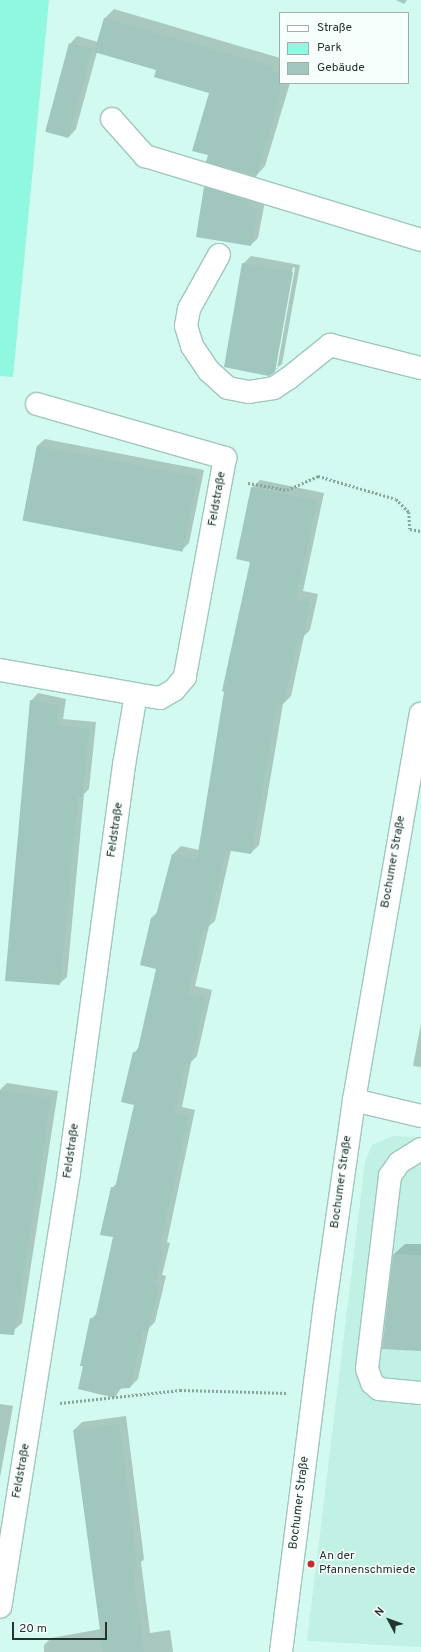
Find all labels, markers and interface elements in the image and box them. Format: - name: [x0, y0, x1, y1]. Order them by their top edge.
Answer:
- legend: [279, 12, 409, 84]
- text: Straße: [317, 20, 352, 36]
- text: Park: [317, 40, 342, 56]
- text: Gebäude: [317, 60, 365, 76]
- street label: Feldstraße: [206, 470, 230, 528]
- street label: Feldstraße: [105, 802, 127, 858]
- street label: Bochumer Straße: [379, 815, 409, 909]
- street label: Feldstraße: [61, 1123, 83, 1179]
- street label: Bochumer Straße: [328, 1135, 356, 1229]
- street label: Feldstraße: [10, 1442, 34, 1500]
- street label: Bochumer Straße: [287, 1456, 313, 1550]
- place label: An der Pfannenschmiede: [319, 1550, 416, 1578]
- marker: An der Pfannenschmiede: [306, 1559, 316, 1569]
- north arrow: [369, 1600, 409, 1640]
- text: N: [372, 1605, 388, 1620]
- scale bar: [14, 1614, 109, 1640]
- text: 20 m: [19, 1621, 47, 1637]

